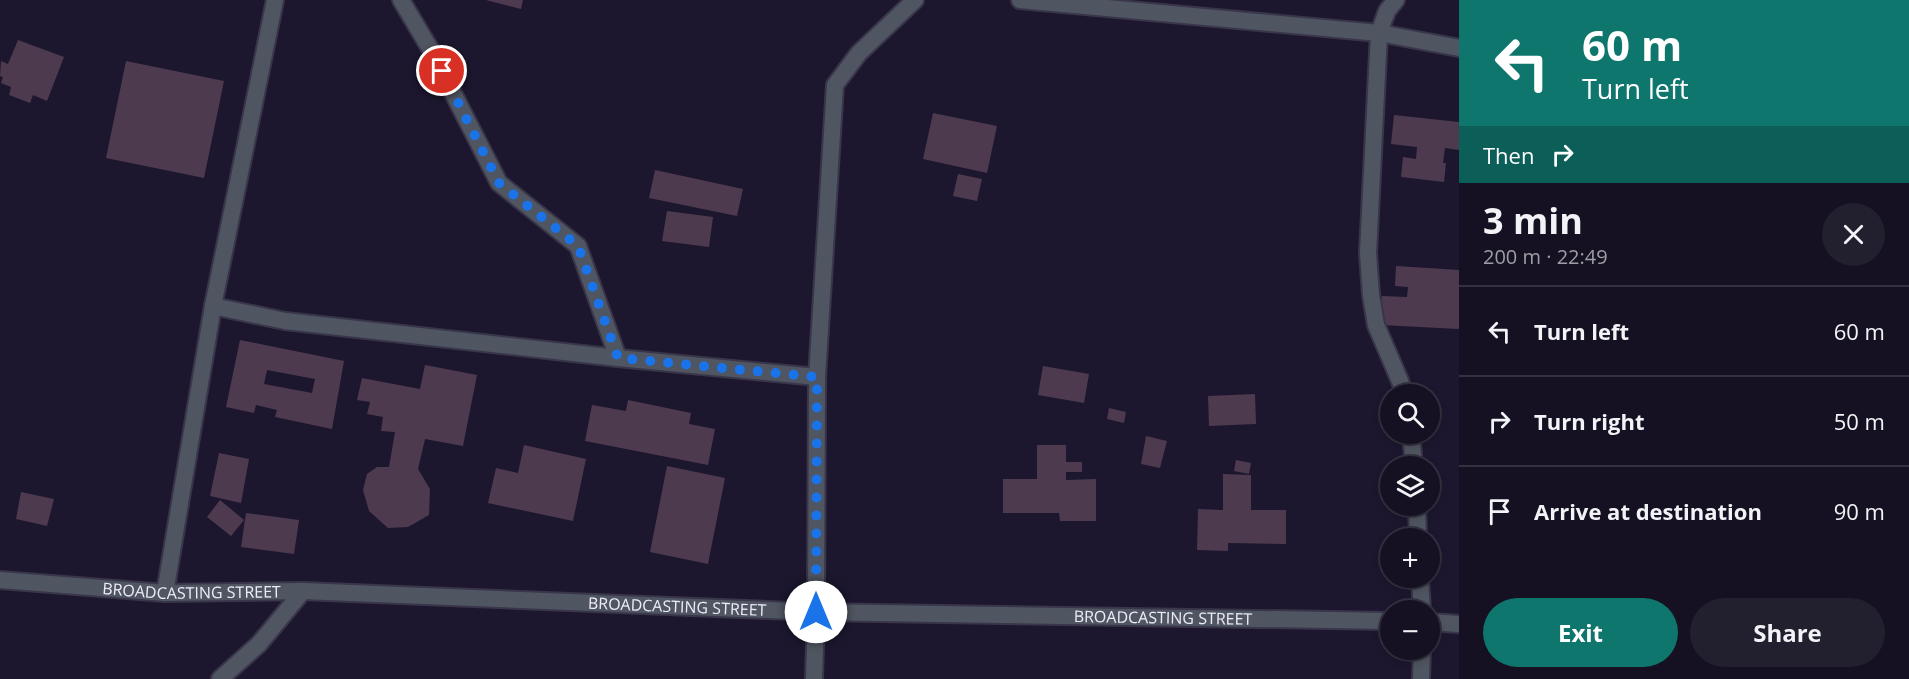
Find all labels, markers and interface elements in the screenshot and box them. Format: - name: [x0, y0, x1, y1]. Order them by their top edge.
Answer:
- text: 60 m: [1582, 16, 1682, 73]
- icon: left: [1483, 24, 1561, 102]
- pin: [416, 45, 467, 96]
- icon: arrive: [425, 54, 458, 87]
- text: Turn left: [1582, 70, 1689, 107]
- icon: right: [1546, 138, 1579, 171]
- text: Then: [1483, 140, 1534, 170]
- text: 3 min: [1483, 196, 1583, 245]
- button: close: [1822, 203, 1885, 266]
- text: 200 m · 22:49: [1483, 243, 1608, 270]
- icon: left: [1483, 315, 1516, 348]
- text: Turn left: [1534, 316, 1629, 346]
- text: 60 m: [1834, 316, 1885, 346]
- map controls: [1380, 384, 1440, 660]
- button: search: [1380, 384, 1440, 444]
- icon: right: [1483, 405, 1516, 438]
- text: Turn right: [1534, 406, 1645, 436]
- text: 50 m: [1834, 406, 1885, 436]
- button: layers: [1380, 456, 1440, 516]
- icon: arrive: [1483, 495, 1516, 528]
- text: Arrive at destination: [1534, 496, 1762, 526]
- text: 90 m: [1834, 496, 1885, 526]
- button: +: [1380, 528, 1440, 588]
- street label: BROADCASTING STREET: [102, 577, 281, 604]
- position arrow: [784, 580, 848, 644]
- street label: BROADCASTING STREET: [587, 592, 767, 621]
- button: Exit: [1483, 598, 1678, 667]
- button: Share: [1690, 598, 1885, 667]
- button: −: [1380, 600, 1440, 660]
- street label: BROADCASTING STREET: [1074, 605, 1253, 630]

